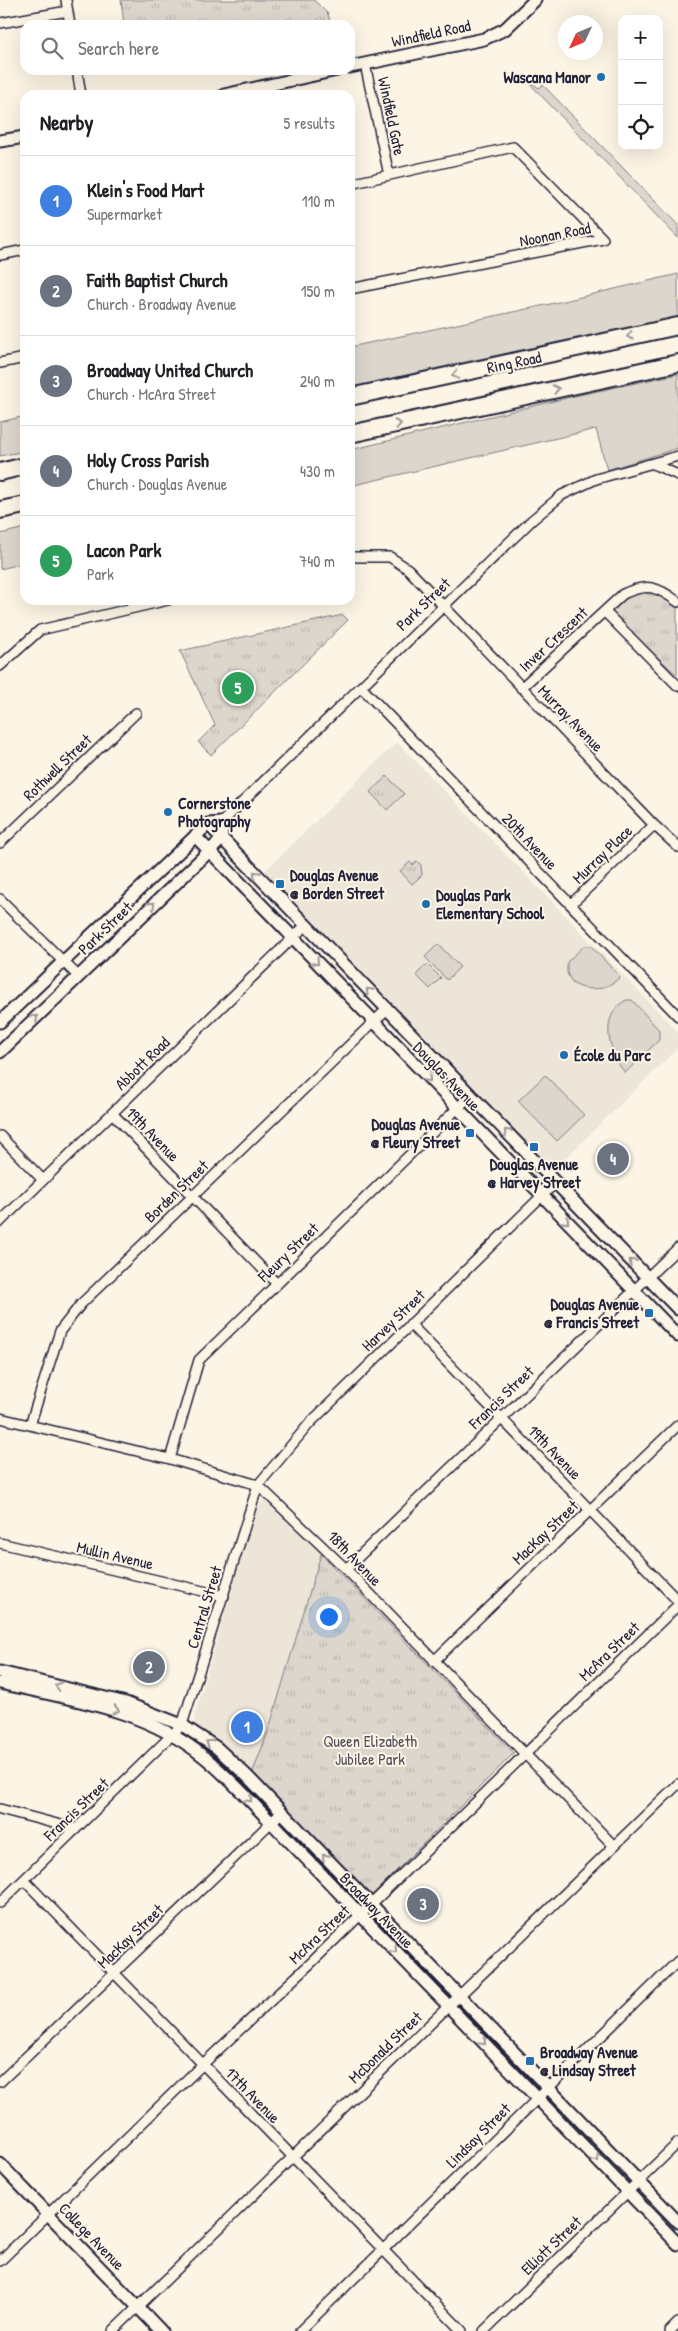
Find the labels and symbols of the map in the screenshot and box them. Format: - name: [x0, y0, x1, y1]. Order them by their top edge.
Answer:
- street label: Windfield Road: [390, 14, 472, 52]
- north arrow: [558, 15, 603, 60]
- place label: Wascana Manor: [503, 66, 592, 88]
- marker: Wascana Manor: [595, 71, 607, 83]
- street label: Windfield Gate: [373, 75, 411, 158]
- street label: Noonan Road: [518, 216, 592, 252]
- one-way arrow: [626, 331, 635, 341]
- street label: Ring Road: [485, 346, 543, 378]
- one-way arrow: [450, 369, 459, 380]
- one-way arrow: [552, 384, 561, 395]
- one-way arrow: [393, 419, 402, 429]
- street label: Park Street: [391, 572, 455, 635]
- street label: Inver Crescent: [514, 601, 592, 676]
- pin: 5: [222, 669, 254, 707]
- street label: Murray Avenue: [533, 680, 609, 757]
- street label: Rothwell Street: [18, 728, 96, 805]
- place label: Cornerstone Photography: [178, 792, 251, 833]
- marker: Cornerstone Photography: [162, 806, 174, 818]
- street label: 20th Avenue: [497, 808, 563, 875]
- street label: Murray Place: [567, 819, 637, 888]
- place label: Douglas Avenue @ Borden Street: [290, 864, 384, 904]
- one-way arrow: [253, 871, 262, 880]
- marker: Douglas Avenue @ Borden Street: [274, 878, 286, 890]
- place label: Douglas Park Elementary School: [436, 884, 545, 925]
- street label: Park Street: [73, 896, 137, 959]
- marker: Douglas Park Elementary School: [420, 898, 432, 910]
- one-way arrow: [147, 902, 156, 911]
- one-way arrow: [310, 956, 319, 965]
- one-way arrow: [366, 987, 375, 996]
- one-way arrow: [29, 1015, 38, 1024]
- street label: Abbott Road: [110, 1031, 174, 1095]
- street label: Douglas Avenue: [408, 1037, 486, 1116]
- place label: École du Parc: [574, 1044, 651, 1066]
- marker: École du Parc: [558, 1049, 570, 1061]
- one-way arrow: [422, 1074, 431, 1083]
- street label: 19th Avenue: [121, 1102, 185, 1167]
- place label: Douglas Avenue @ Fleury Street: [371, 1113, 461, 1154]
- marker: Douglas Avenue @ Fleury Street: [464, 1127, 476, 1139]
- one-way arrow: [504, 1129, 513, 1138]
- pin: 4: [597, 1140, 629, 1178]
- marker: Douglas Avenue @ Harvey Street: [528, 1141, 540, 1153]
- place label: Douglas Avenue @ Harvey Street: [488, 1153, 581, 1194]
- street label: Borden Street: [139, 1154, 213, 1227]
- one-way arrow: [560, 1215, 569, 1224]
- street label: Fleury Street: [252, 1217, 324, 1287]
- one-way arrow: [629, 1259, 638, 1268]
- street label: Harvey Street: [356, 1284, 430, 1356]
- place label: Douglas Avenue @ Francis Street: [544, 1293, 640, 1333]
- marker: Douglas Avenue @ Francis Street: [643, 1307, 655, 1319]
- street label: Francis Street: [463, 1360, 539, 1434]
- street label: 19th Avenue: [523, 1420, 587, 1485]
- street label: MacKay Street: [507, 1494, 583, 1569]
- street label: 18th Avenue: [323, 1525, 387, 1591]
- street label: Mullin Avenue: [75, 1536, 156, 1575]
- street label: Central Street: [181, 1562, 227, 1651]
- your location: [316, 1604, 342, 1630]
- street label: McAra Street: [574, 1616, 645, 1686]
- pin: 2: [133, 1648, 165, 1686]
- one-way arrow: [54, 1681, 63, 1692]
- one-way arrow: [111, 1705, 119, 1715]
- pin: 1: [231, 1708, 263, 1746]
- park label: Queen Elizabeth Jubilee Park: [323, 1730, 417, 1770]
- one-way arrow: [205, 1740, 215, 1749]
- street label: Francis Street: [38, 1772, 114, 1846]
- one-way arrow: [243, 1794, 252, 1803]
- one-way arrow: [322, 1854, 331, 1863]
- street label: Broadway Avenue: [335, 1867, 419, 1953]
- pin: 3: [407, 1885, 439, 1923]
- street label: MacKay Street: [92, 1898, 168, 1973]
- street label: McAra Street: [284, 1899, 355, 1969]
- one-way arrow: [388, 1944, 397, 1953]
- street label: McDonald Street: [343, 2006, 427, 2088]
- one-way arrow: [477, 2036, 486, 2045]
- place label: Broadway Avenue @ Lindsay Street: [540, 2041, 639, 2082]
- marker: Broadway Avenue @ Lindsay Street: [524, 2055, 536, 2067]
- street label: 17th Avenue: [221, 2062, 286, 2128]
- street label: Lindsay Street: [441, 2097, 516, 2172]
- one-way arrow: [590, 2153, 599, 2162]
- street label: College Avenue: [54, 2197, 130, 2275]
- street label: Elliott Street: [516, 2210, 586, 2279]

